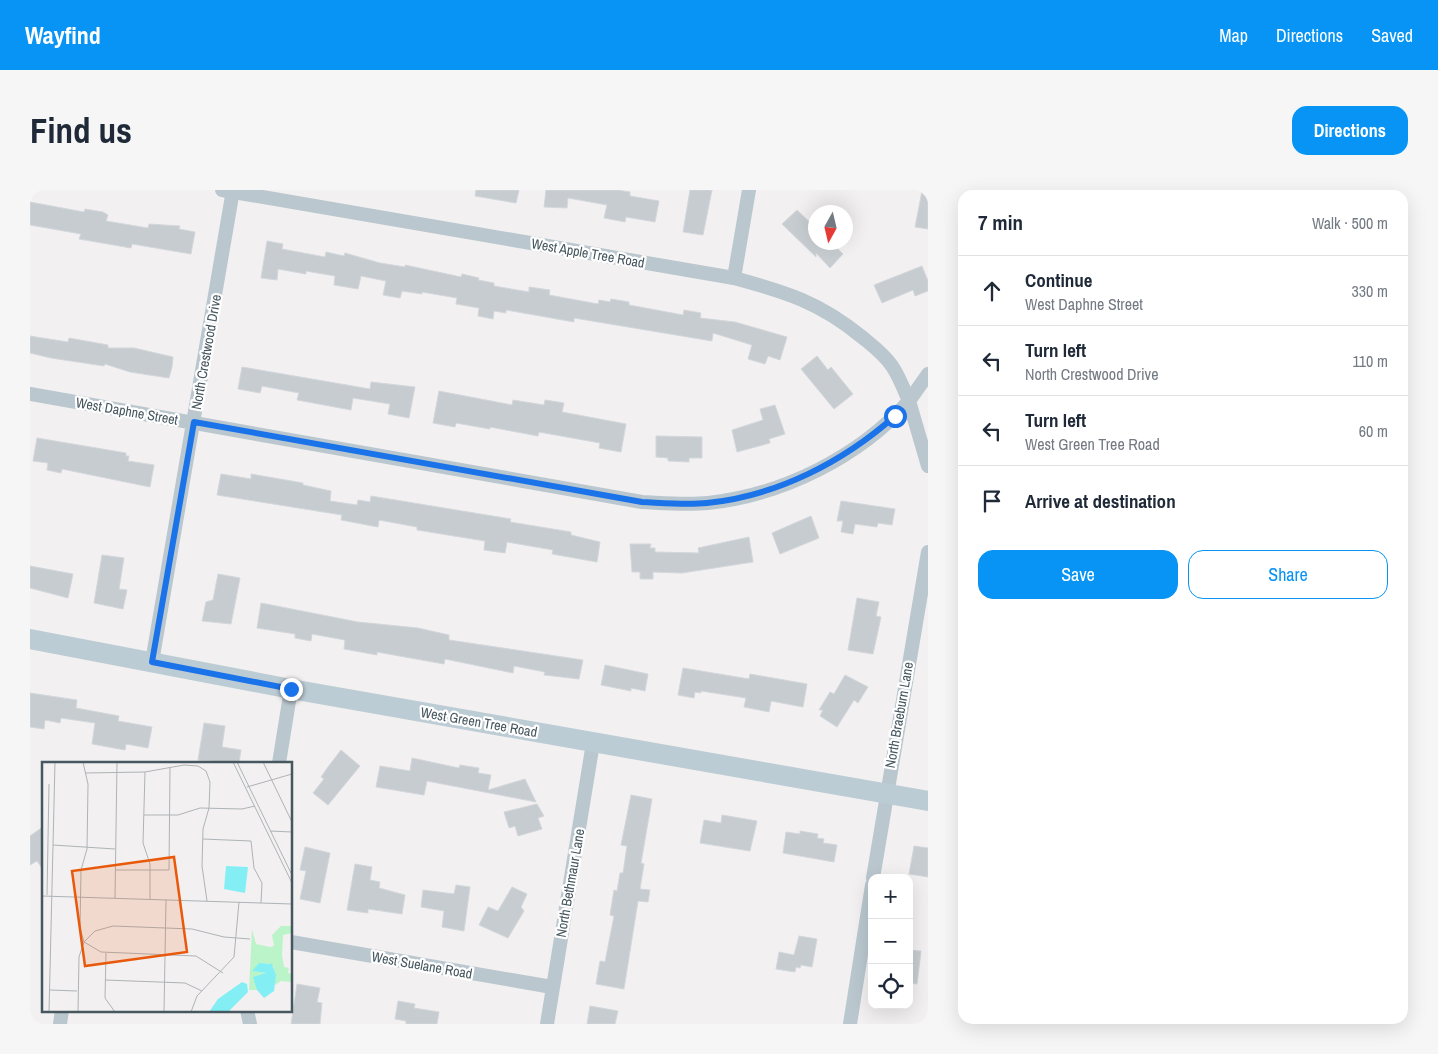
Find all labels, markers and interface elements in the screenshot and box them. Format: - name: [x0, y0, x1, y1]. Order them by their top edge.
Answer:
- text: Wayfind: [25, 19, 101, 51]
- text: Map: [1219, 23, 1248, 48]
- text: Directions: [1276, 23, 1343, 48]
- text: Saved: [1371, 23, 1413, 48]
- button: Directions: [1292, 106, 1408, 155]
- text: Find us: [30, 107, 132, 154]
- north arrow: [808, 205, 853, 250]
- text: 7 min: [978, 208, 1023, 237]
- text: Walk · 500 m: [1312, 212, 1388, 234]
- street label: West Apple Tree Road: [530, 234, 646, 272]
- text: Continue: [1025, 267, 1093, 293]
- icon: ahead: [978, 277, 1006, 305]
- text: 330 m: [1352, 280, 1388, 302]
- street label: North Crestwood Drive: [187, 293, 225, 411]
- text: West Daphne Street: [1025, 293, 1143, 315]
- text: Turn left: [1025, 337, 1086, 363]
- icon: left: [978, 347, 1006, 375]
- text: 110 m: [1352, 350, 1388, 372]
- text: North Crestwood Drive: [1025, 363, 1158, 385]
- street label: West Daphne Street: [75, 393, 179, 429]
- route start: [884, 405, 907, 428]
- text: Turn left: [1025, 407, 1086, 433]
- icon: left: [978, 417, 1006, 445]
- text: 60 m: [1359, 420, 1388, 442]
- text: West Green Tree Road: [1025, 433, 1160, 455]
- icon: arrive: [978, 487, 1006, 515]
- text: Arrive at destination: [1025, 488, 1176, 514]
- button: Save: [978, 550, 1178, 599]
- button: Share: [1188, 550, 1388, 599]
- street label: North Braeburn Lane: [881, 661, 917, 769]
- route end: [280, 678, 303, 701]
- street label: West Green Tree Road: [419, 703, 539, 741]
- inset map: [42, 762, 292, 1012]
- street label: North Bethmaur Lane: [552, 827, 588, 939]
- map controls: [868, 874, 913, 1009]
- button: +: [868, 874, 913, 919]
- button: −: [868, 919, 913, 964]
- street label: West Suelane Road: [370, 947, 474, 983]
- button: locate: [868, 964, 913, 1009]

